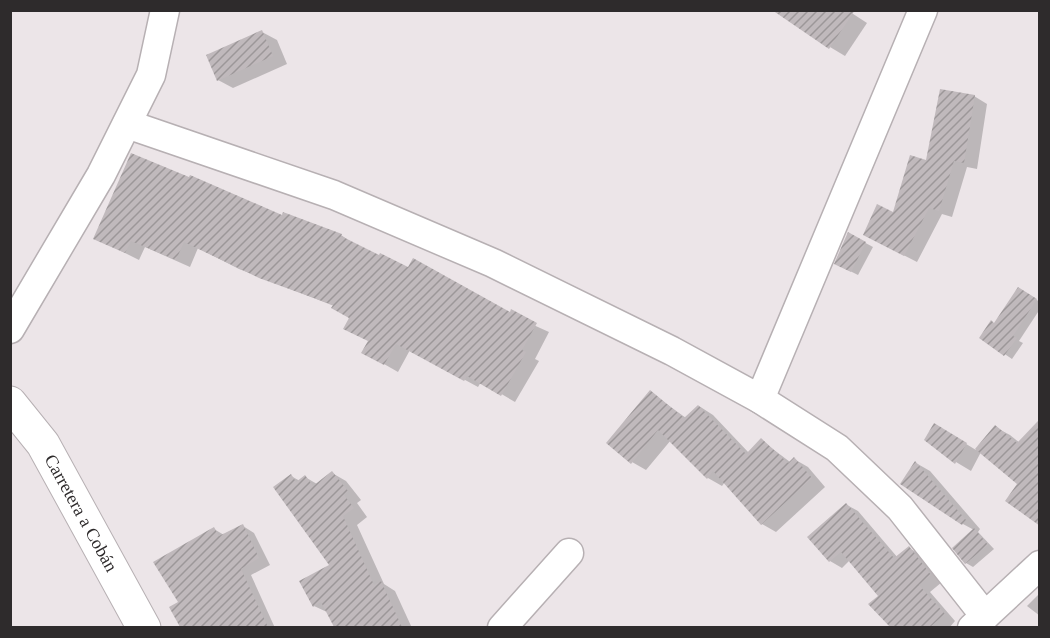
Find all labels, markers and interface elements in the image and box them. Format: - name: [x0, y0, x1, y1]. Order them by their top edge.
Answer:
- street label: Carretera a Cobán: [41, 451, 121, 575]

